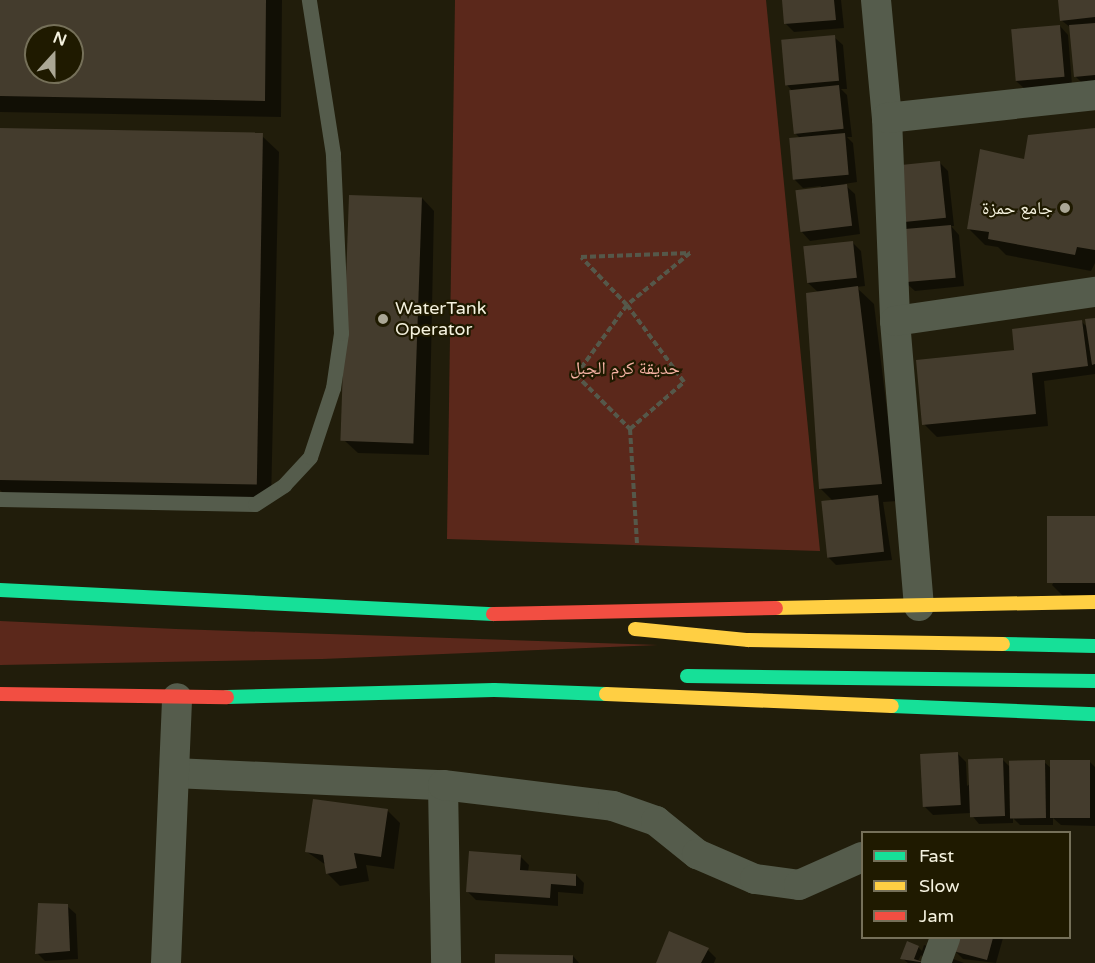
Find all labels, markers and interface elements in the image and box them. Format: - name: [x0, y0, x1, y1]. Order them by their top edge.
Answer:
- north arrow: [24, 24, 84, 84]
- text: N: [50, 27, 69, 51]
- place label: جامع حمزة: [982, 197, 1053, 219]
- marker: جامع حمزة: [1058, 201, 1072, 215]
- place label: WaterTank Operator: [395, 298, 487, 340]
- marker: WaterTank Operator: [376, 312, 390, 326]
- park label: حديقة كرم الجبل: [570, 357, 680, 379]
- legend: [861, 831, 1071, 939]
- text: Fast: [919, 845, 954, 867]
- text: Slow: [919, 875, 960, 897]
- text: Jam: [919, 905, 954, 927]

